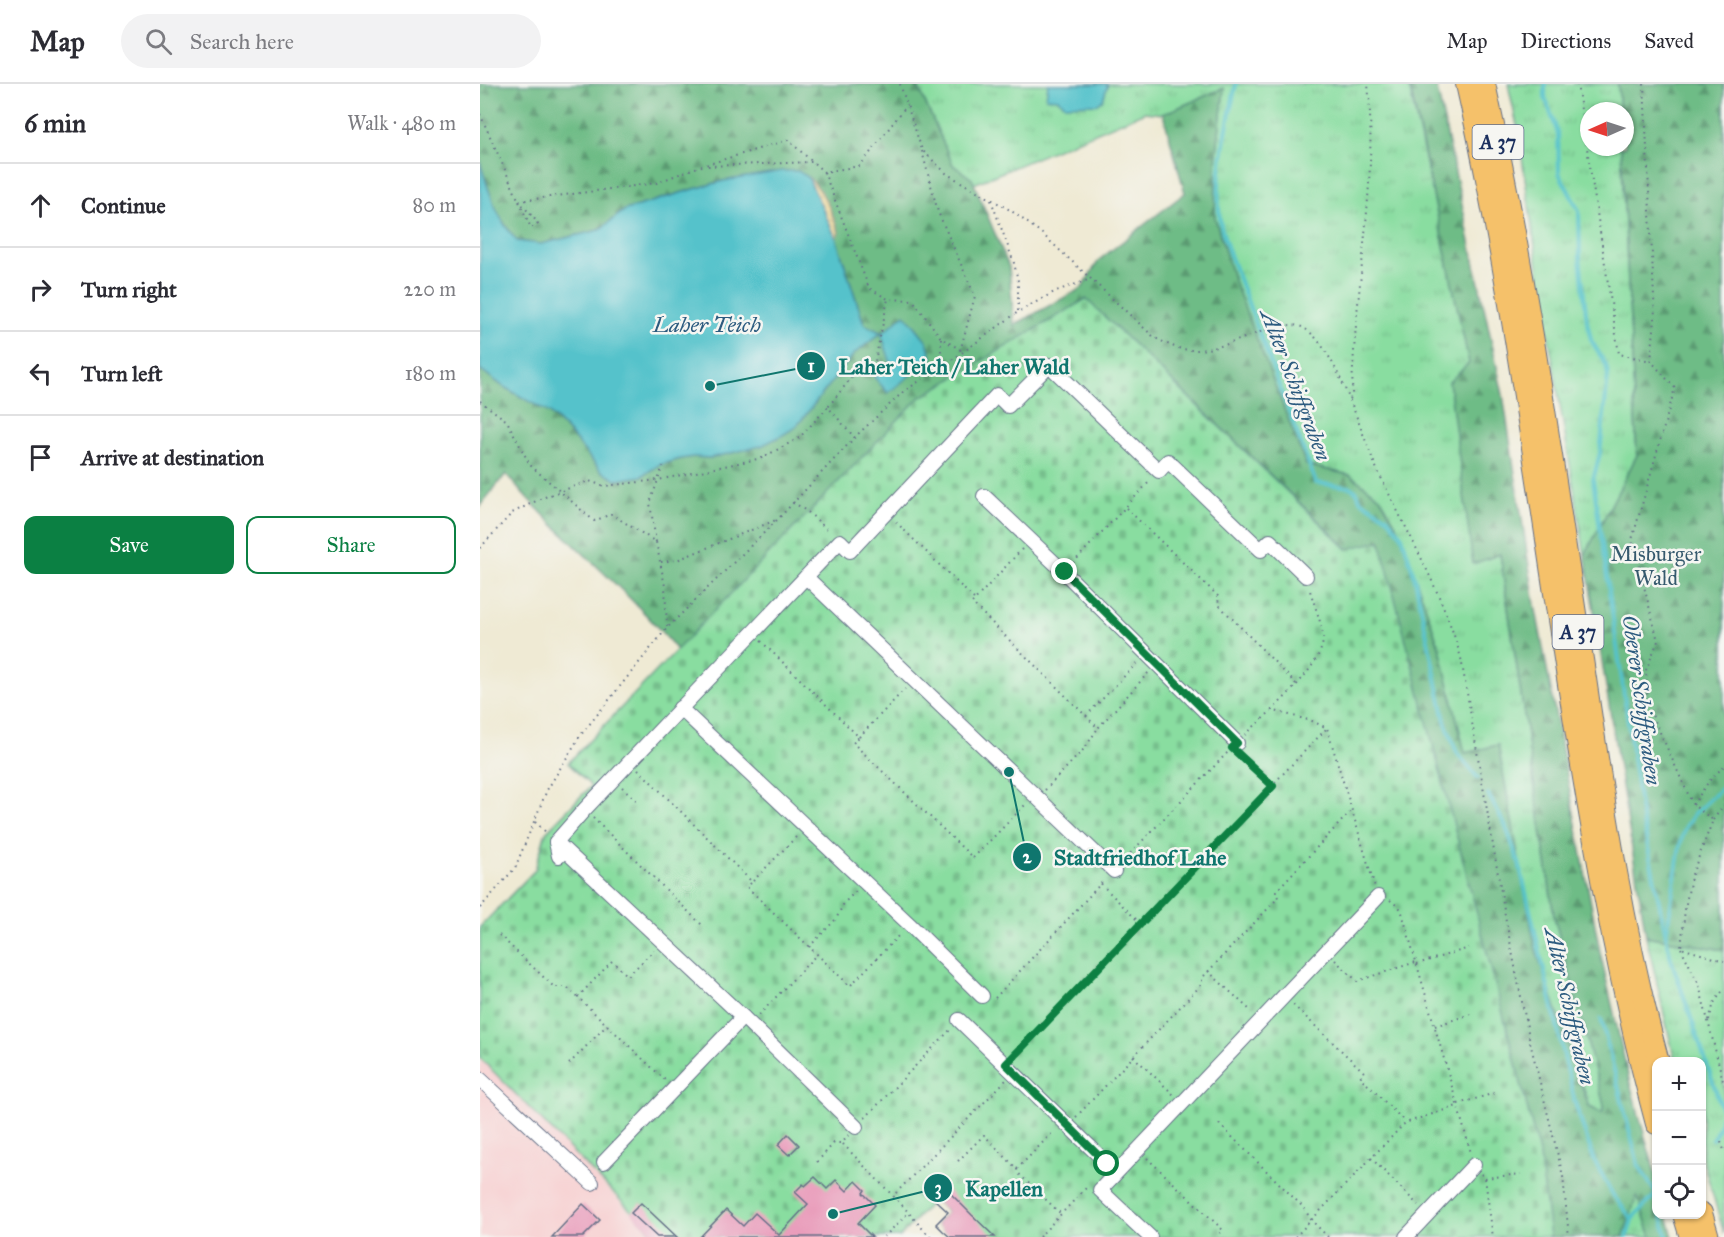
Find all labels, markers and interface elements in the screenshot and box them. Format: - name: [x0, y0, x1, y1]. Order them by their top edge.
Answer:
- search box: [121, 14, 541, 68]
- text: Map: [30, 24, 85, 59]
- icon: search: [142, 25, 175, 58]
- text: Search here: [190, 28, 294, 55]
- text: Map: [1447, 28, 1488, 54]
- text: Directions: [1521, 28, 1611, 54]
- text: Saved: [1644, 28, 1694, 54]
- north arrow: [1580, 102, 1634, 156]
- text: 6 min: [24, 107, 86, 139]
- text: Walk · 480 m: [347, 111, 456, 135]
- road number: A 37: [1472, 125, 1524, 159]
- icon: ahead: [24, 189, 57, 222]
- text: Continue: [81, 192, 166, 219]
- text: 80 m: [413, 193, 456, 217]
- icon: right: [24, 273, 57, 306]
- text: Turn right: [81, 276, 177, 303]
- text: 220 m: [404, 277, 456, 301]
- water label: Alter Schiffgraben: [1252, 303, 1338, 466]
- water label: Laher Teich: [652, 311, 761, 338]
- callout: Laher Teich / Laher Wald: [796, 346, 1081, 386]
- text: Laher Teich / Laher Wald: [838, 353, 1070, 380]
- text: 1: [807, 355, 815, 377]
- icon: left: [24, 357, 57, 390]
- text: Turn left: [81, 360, 163, 387]
- text: 180 m: [405, 361, 456, 385]
- icon: arrive: [24, 441, 57, 474]
- text: Arrive at destination: [81, 444, 264, 471]
- button: Save: [24, 516, 234, 574]
- button: Share: [246, 516, 456, 574]
- park label: Misburger Wald: [1611, 541, 1701, 591]
- route end: [1051, 558, 1077, 584]
- water label: Oberer Schiffgraben: [1615, 613, 1667, 787]
- road number: A 37: [1552, 615, 1604, 649]
- callout: Stadtfriedhof Lahe: [1012, 837, 1238, 877]
- text: Stadtfriedhof Lahe: [1054, 844, 1226, 871]
- text: 2: [1023, 846, 1033, 868]
- water label: Alter Schiffgraben: [1536, 923, 1601, 1088]
- map controls: [1652, 1057, 1706, 1219]
- button: +: [1652, 1057, 1706, 1111]
- button: −: [1652, 1111, 1706, 1165]
- route start: [1093, 1150, 1119, 1176]
- button: locate: [1652, 1165, 1706, 1219]
- callout: Kapellen: [923, 1168, 1055, 1208]
- text: Kapellen: [965, 1175, 1043, 1202]
- text: 3: [934, 1177, 942, 1200]

